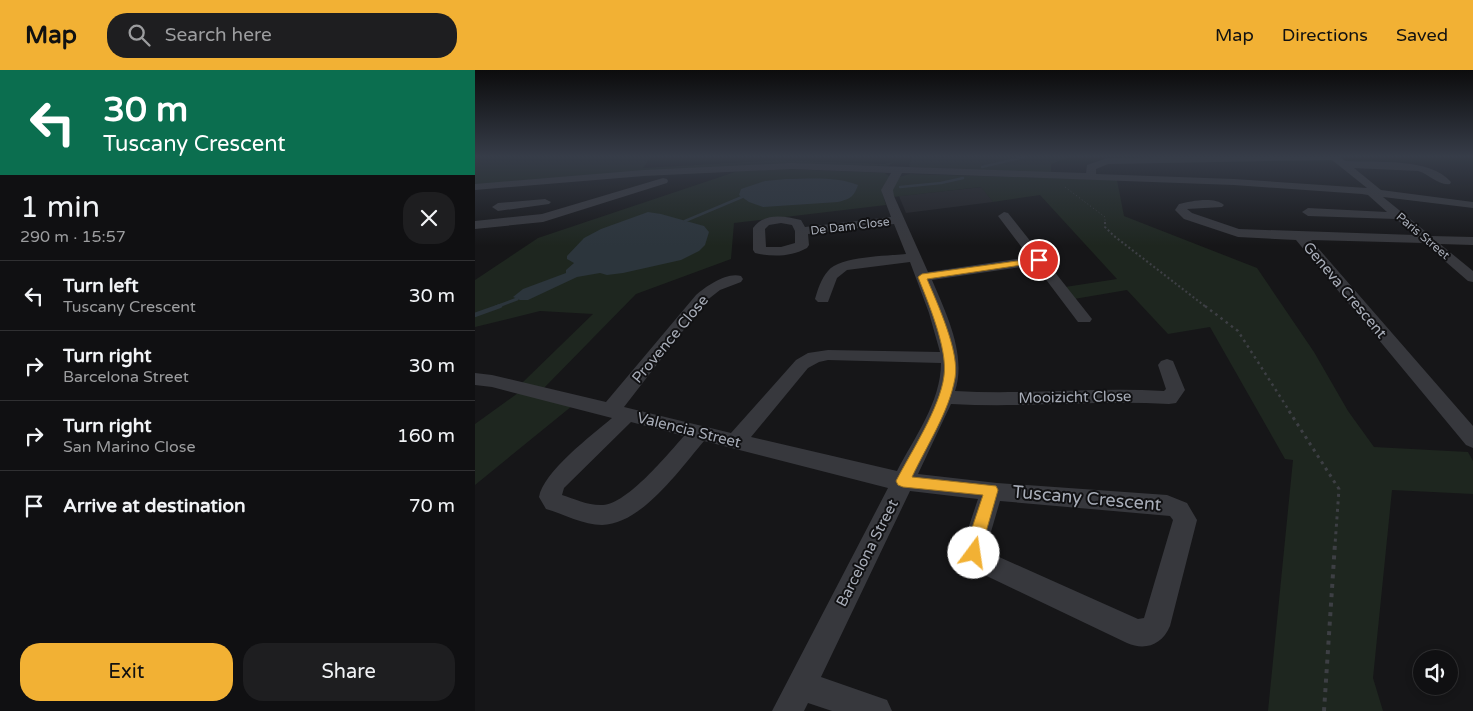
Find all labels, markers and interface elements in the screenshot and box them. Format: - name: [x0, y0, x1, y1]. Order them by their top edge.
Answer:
- search box: [107, 13, 457, 58]
- text: Map: [25, 21, 77, 50]
- icon: search: [125, 21, 153, 49]
- text: Search here: [165, 24, 272, 46]
- text: Map: [1215, 24, 1254, 46]
- text: Directions: [1282, 24, 1368, 46]
- text: Saved: [1396, 24, 1448, 46]
- text: 30 m: [103, 89, 188, 131]
- icon: left: [20, 90, 85, 155]
- text: Tuscany Crescent: [103, 131, 286, 157]
- text: 1 min: [20, 189, 100, 226]
- button: close: [403, 192, 455, 244]
- street label: Paris Street: [1394, 210, 1453, 263]
- street label: De Dam Close: [810, 214, 891, 238]
- text: 290 m · 15:57: [20, 227, 126, 247]
- street label: Geneva Crescent: [1299, 238, 1391, 342]
- pin: [1018, 239, 1060, 281]
- icon: arrive: [1025, 246, 1053, 274]
- text: Turn left: [63, 275, 139, 297]
- icon: left: [20, 282, 48, 310]
- text: 30 m: [409, 285, 455, 307]
- street label: Provence Close: [628, 291, 712, 387]
- text: Tuscany Crescent: [63, 297, 196, 317]
- text: Turn right: [63, 345, 151, 367]
- icon: right: [20, 352, 48, 380]
- text: 30 m: [409, 355, 455, 377]
- text: Barcelona Street: [63, 367, 189, 387]
- street label: Mooizicht Close: [1018, 387, 1132, 407]
- street label: Valencia Street: [635, 408, 743, 452]
- text: Turn right: [63, 415, 151, 437]
- icon: right: [20, 422, 48, 450]
- text: 160 m: [397, 425, 455, 447]
- text: San Marino Close: [63, 437, 196, 457]
- street label: Tuscany Crescent: [1012, 481, 1163, 515]
- icon: arrive: [20, 492, 48, 520]
- text: Arrive at destination: [63, 495, 246, 517]
- text: 70 m: [409, 495, 455, 517]
- street label: Barcelona Street: [832, 496, 902, 610]
- position arrow: [947, 526, 999, 578]
- button: Exit: [20, 643, 233, 701]
- button: Share: [243, 643, 455, 701]
- map controls: [1413, 650, 1458, 695]
- button: sound: [1413, 650, 1458, 695]

